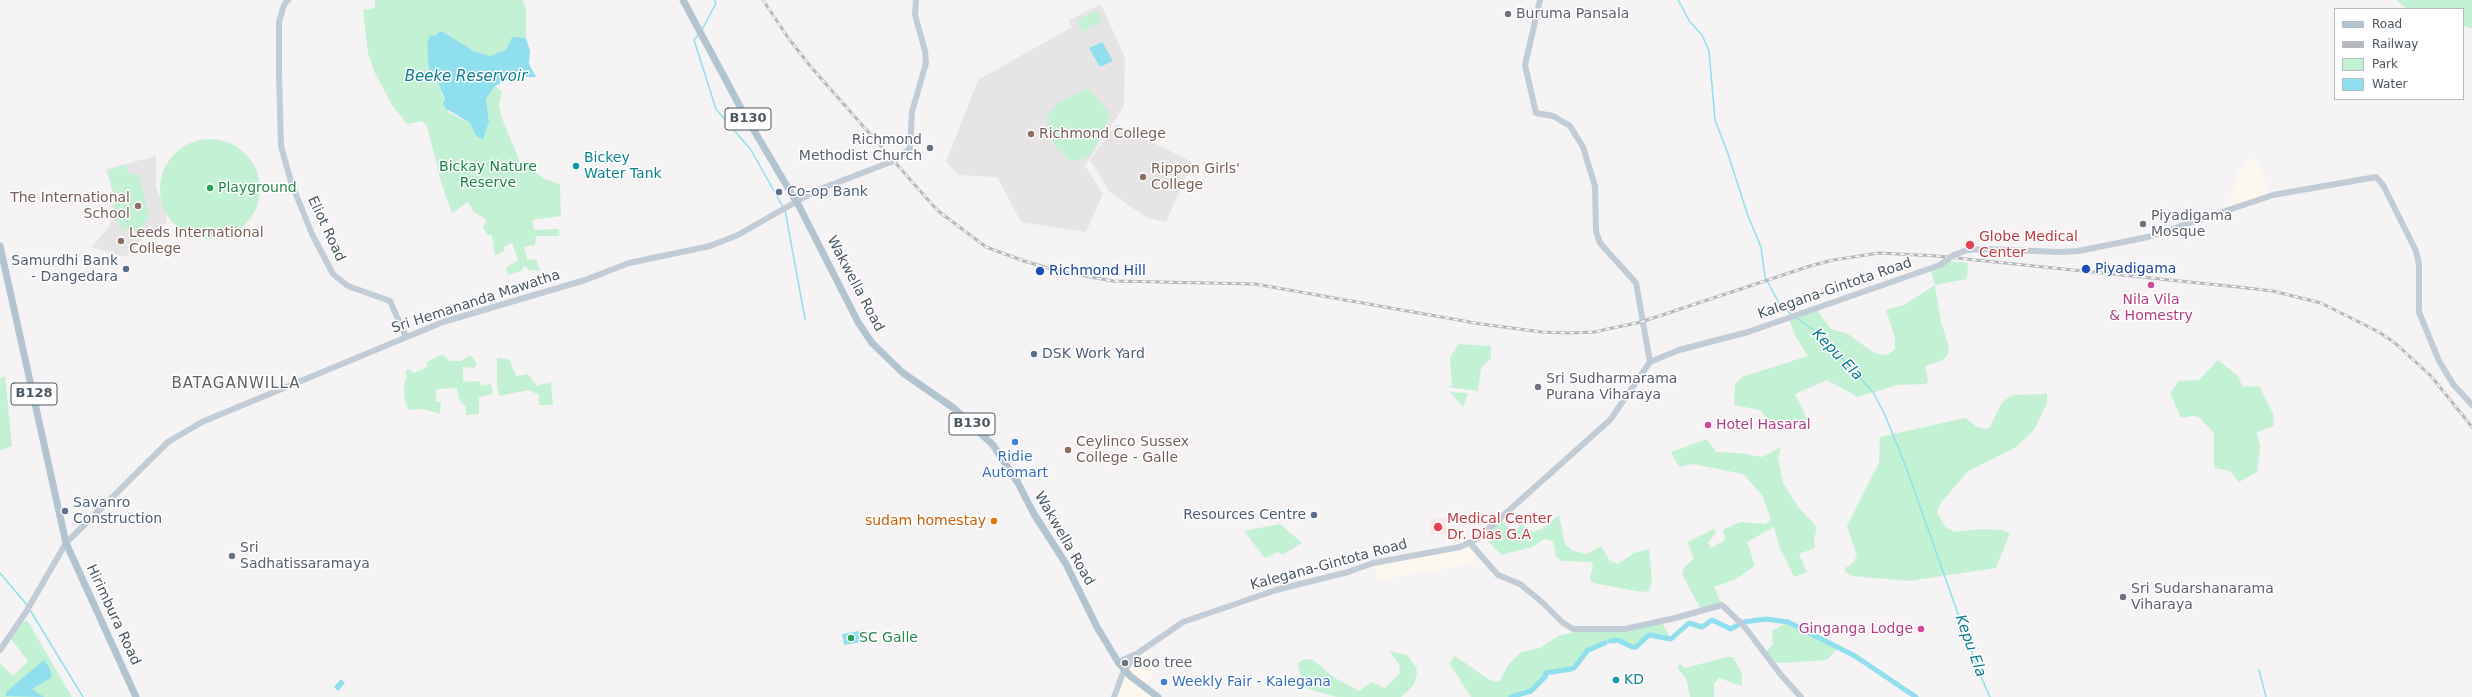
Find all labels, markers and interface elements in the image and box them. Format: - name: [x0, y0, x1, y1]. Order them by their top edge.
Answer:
- place label: Buruma Pansala: [1516, 6, 1629, 22]
- legend: [2334, 8, 2464, 100]
- marker: Buruma Pansala: [1503, 9, 1513, 19]
- text: Road: [2372, 17, 2402, 31]
- text: Railway: [2372, 37, 2418, 51]
- text: Park: [2372, 57, 2398, 71]
- water label: Beeke Reservoir: [405, 68, 527, 86]
- text: Water: [2372, 77, 2407, 91]
- road number: B130: [725, 108, 771, 130]
- place label: Richmond College: [1039, 126, 1166, 142]
- marker: Richmond College: [1026, 129, 1036, 139]
- place label: Richmond Methodist Church: [799, 132, 922, 164]
- marker: Richmond Methodist Church: [925, 143, 935, 153]
- place label: Bickey Water Tank: [584, 150, 662, 182]
- park label: Bickay Nature Reserve: [439, 159, 537, 192]
- marker: Bickey Water Tank: [571, 161, 581, 171]
- place label: Rippon Girls' College: [1151, 161, 1240, 194]
- marker: Rippon Girls' College: [1138, 172, 1148, 182]
- place label: Playground: [218, 180, 297, 196]
- marker: Playground: [205, 183, 215, 193]
- place label: Co-op Bank: [787, 184, 868, 200]
- marker: Co-op Bank: [774, 187, 784, 197]
- place label: The International School: [10, 190, 130, 222]
- street label: Eliot Road: [304, 194, 348, 264]
- marker: The International School: [133, 201, 143, 211]
- place label: Piyadigama Mosque: [2151, 208, 2232, 240]
- marker: Piyadigama Mosque: [2138, 219, 2148, 229]
- place label: Leeds International College: [129, 225, 264, 258]
- place label: Globe Medical Center: [1979, 229, 2078, 262]
- street label: Wakwella Road: [823, 233, 887, 335]
- marker: Leeds International College: [116, 236, 126, 246]
- marker: Globe Medical Center: [1964, 239, 1976, 251]
- place label: Samurdhi Bank - Dangedara: [11, 253, 118, 286]
- street label: Kalegana-Gintota Road: [1756, 255, 1914, 323]
- place label: Piyadigama: [2095, 261, 2176, 277]
- place label: Richmond Hill: [1049, 263, 1146, 279]
- marker: Piyadigama: [2080, 263, 2092, 275]
- marker: Samurdhi Bank - Dangedara: [121, 264, 131, 274]
- marker: Richmond Hill: [1034, 265, 1046, 277]
- street label: Sri Hemananda Mawatha: [390, 267, 562, 337]
- marker: Nila Vila & Homestry: [2146, 280, 2156, 290]
- place label: Nila Vila & Homestry: [2109, 292, 2193, 324]
- water label: Kepu Ela: [1808, 325, 1866, 385]
- place label: DSK Work Yard: [1042, 346, 1145, 362]
- marker: DSK Work Yard: [1029, 349, 1039, 359]
- place label: Sri Sudharmarama Purana Viharaya: [1546, 371, 1677, 404]
- district label: BATAGANWILLA: [171, 375, 301, 393]
- marker: Sri Sudharmarama Purana Viharaya: [1533, 382, 1543, 392]
- road number: B128: [11, 383, 57, 405]
- road number: B130: [949, 413, 995, 435]
- place label: Hotel Hasaral: [1716, 417, 1811, 433]
- marker: Hotel Hasaral: [1703, 420, 1713, 430]
- place label: Ceylinco Sussex College - Galle: [1076, 434, 1189, 466]
- marker: Ridie Automart: [1010, 437, 1020, 447]
- marker: Ceylinco Sussex College - Galle: [1063, 445, 1073, 455]
- place label: Ridie Automart: [982, 449, 1048, 482]
- street label: Wakwella Road: [1030, 489, 1098, 589]
- place label: Savanro Construction: [73, 495, 162, 528]
- marker: Savanro Construction: [60, 506, 70, 516]
- place label: Resources Centre: [1183, 507, 1306, 523]
- marker: Resources Centre: [1309, 510, 1319, 520]
- place label: Medical Center Dr. Dias G.A: [1447, 511, 1552, 544]
- place label: sudam homestay: [865, 513, 986, 529]
- marker: sudam homestay: [989, 516, 999, 526]
- marker: Medical Center Dr. Dias G.A: [1432, 521, 1444, 533]
- street label: Kalegana-Gintota Road: [1249, 536, 1409, 594]
- place label: Sri Sadhatissaramaya: [240, 540, 370, 572]
- marker: Sri Sadhatissaramaya: [227, 551, 237, 561]
- street label: Hirimbura Road: [82, 562, 144, 668]
- place label: Sri Sudarshanarama Viharaya: [2131, 581, 2274, 614]
- marker: Sri Sudarshanarama Viharaya: [2118, 592, 2128, 602]
- water label: Kepu Ela: [1950, 612, 1990, 680]
- place label: Ginganga Lodge: [1799, 621, 1913, 637]
- marker: Ginganga Lodge: [1916, 624, 1926, 634]
- place label: SC Galle: [859, 630, 918, 646]
- marker: SC Galle: [846, 633, 856, 643]
- place label: Boo tree: [1133, 655, 1192, 671]
- marker: Boo tree: [1120, 658, 1130, 668]
- place label: KD: [1624, 672, 1644, 688]
- place label: Weekly Fair - Kalegana: [1172, 674, 1331, 690]
- marker: KD: [1611, 675, 1621, 685]
- marker: Weekly Fair - Kalegana: [1159, 677, 1169, 687]

